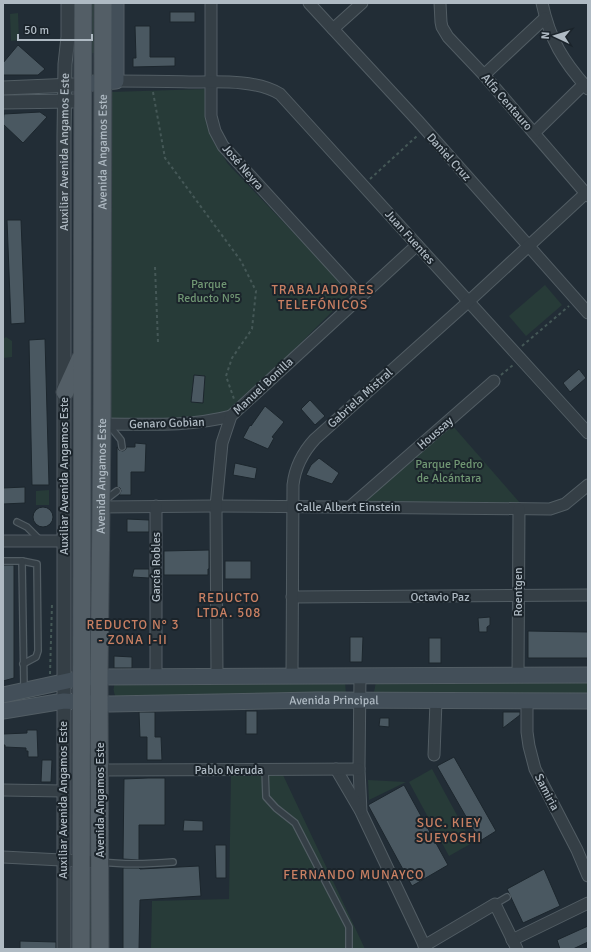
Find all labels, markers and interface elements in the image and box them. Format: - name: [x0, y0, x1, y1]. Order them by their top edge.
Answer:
- scale bar: [18, 16, 92, 42]
- north arrow: [535, 16, 575, 56]
- text: 50 m: [24, 23, 49, 38]
- text: N: [539, 31, 552, 40]
- street label: Alfa Centauro: [478, 71, 535, 134]
- street label: Auxiliar Avenida Angamos Este: [57, 73, 73, 231]
- street label: Avenida Angamos Este: [96, 94, 111, 210]
- street label: Daniel Cruz: [423, 130, 474, 184]
- street label: José Neyra: [219, 141, 267, 193]
- street label: Juan Fuentes: [381, 207, 438, 267]
- park label: Parque Reducto N°5: [177, 277, 241, 306]
- district label: TRABAJADORES TELEFÓNICOS: [271, 282, 375, 313]
- street label: Manuel Bonilla: [230, 355, 297, 418]
- street label: Gabriela Mistral: [325, 365, 396, 432]
- street label: Auxiliar Avenida Angamos Este: [57, 397, 72, 555]
- street label: Houssay: [414, 413, 457, 453]
- street label: Genaro Gobian: [129, 415, 205, 432]
- street label: Avenida Angamos Este: [94, 418, 110, 534]
- park label: Parque Pedro de Alcántara: [415, 457, 483, 486]
- street label: Calle Albert Einstein: [295, 500, 401, 515]
- street label: García Robles: [149, 532, 164, 602]
- street label: Roentgen: [511, 568, 526, 616]
- district label: REDUCTO LTDA. 508: [197, 590, 261, 621]
- street label: Octavio Paz: [410, 590, 470, 605]
- district label: REDUCTO N° 3 - ZONA I-II: [87, 617, 180, 648]
- street label: Avenida Principal: [289, 693, 379, 709]
- street label: Auxiliar Avenida Angamos Este: [56, 721, 71, 879]
- street label: Avenida Angamos Este: [93, 742, 108, 858]
- street label: Pablo Neruda: [195, 763, 263, 778]
- street label: Samiria: [531, 771, 562, 813]
- district label: SUC. KIEY SUEYOSHI: [416, 815, 482, 846]
- district label: FERNANDO MUNAYCO: [283, 867, 425, 883]

